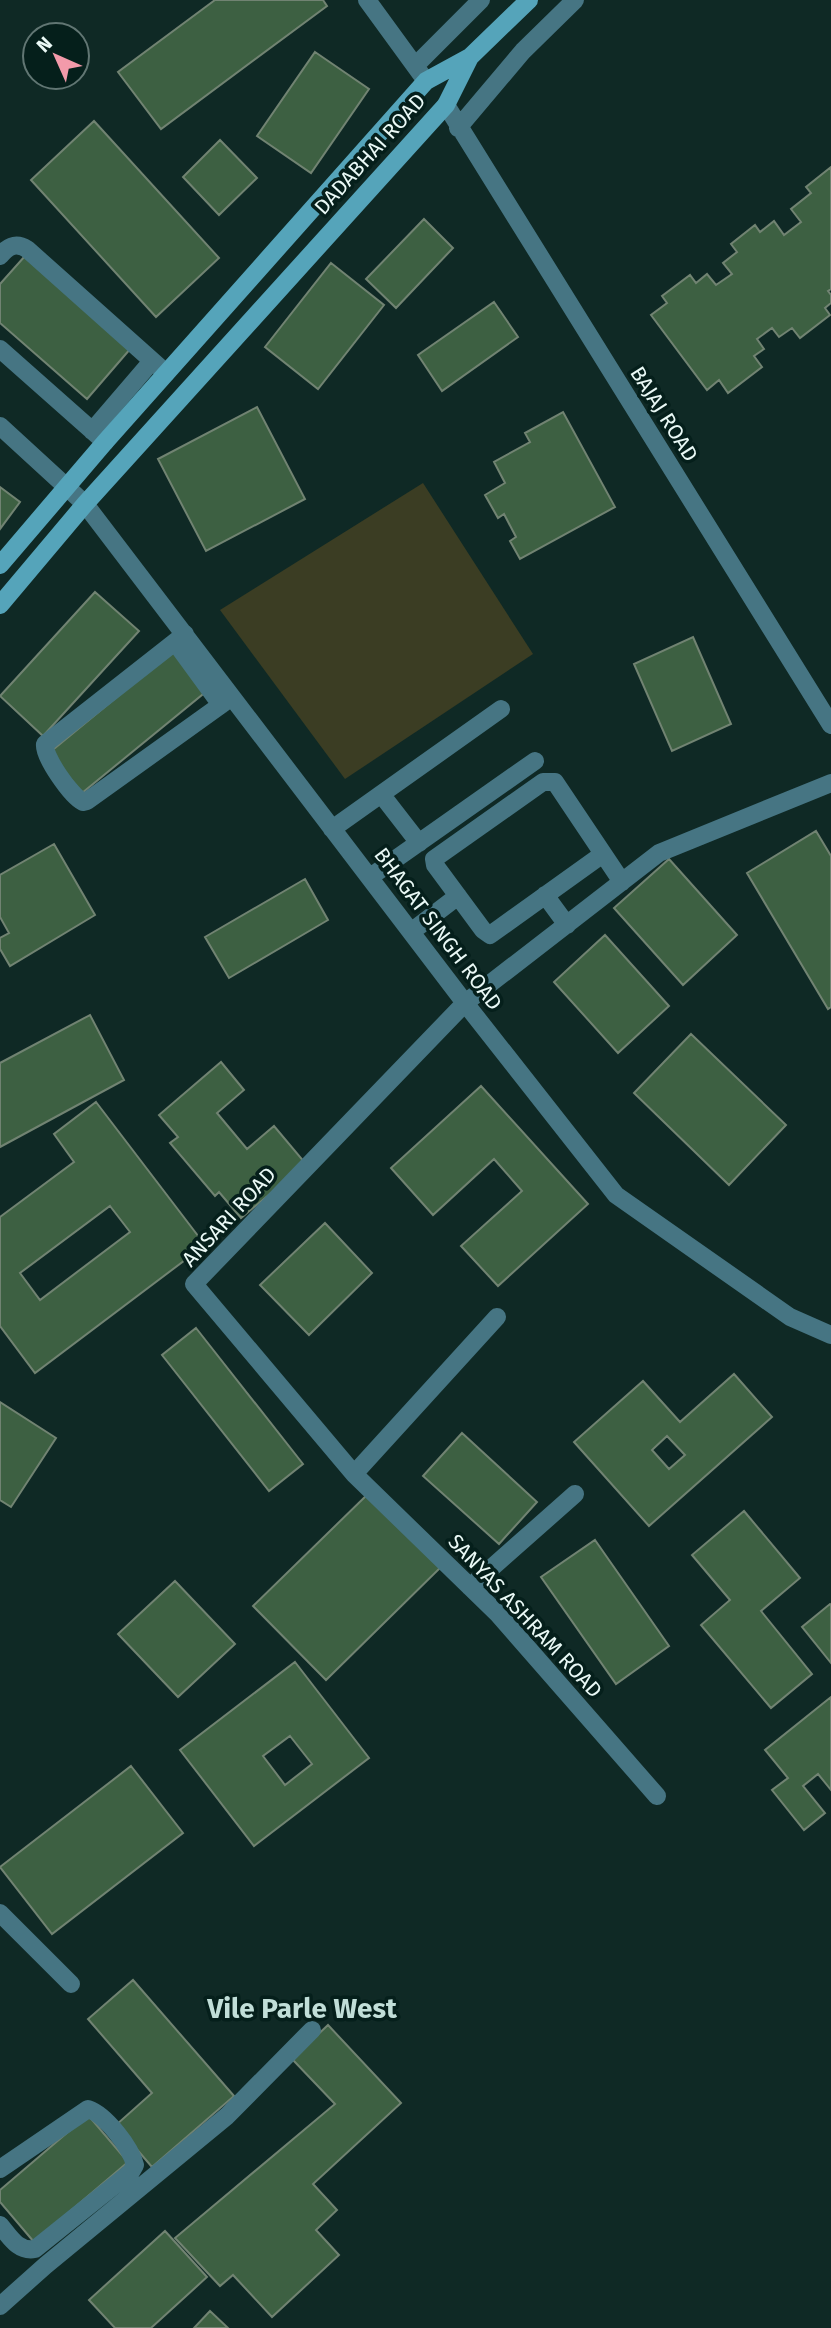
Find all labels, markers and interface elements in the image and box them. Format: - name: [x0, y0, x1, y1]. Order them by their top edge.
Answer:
- north arrow: [21, 21, 91, 91]
- text: N: [32, 32, 57, 57]
- street label: DADABHAI ROAD: [309, 88, 431, 220]
- street label: BAJAJ ROAD: [624, 362, 704, 466]
- street label: BHAGAT SINGH ROAD: [368, 843, 508, 1015]
- street label: ANSARI ROAD: [176, 1162, 282, 1272]
- street label: SANYAS ASHRAM ROAD: [442, 1529, 608, 1703]
- district label: Vile Parle West: [206, 1992, 398, 2025]

